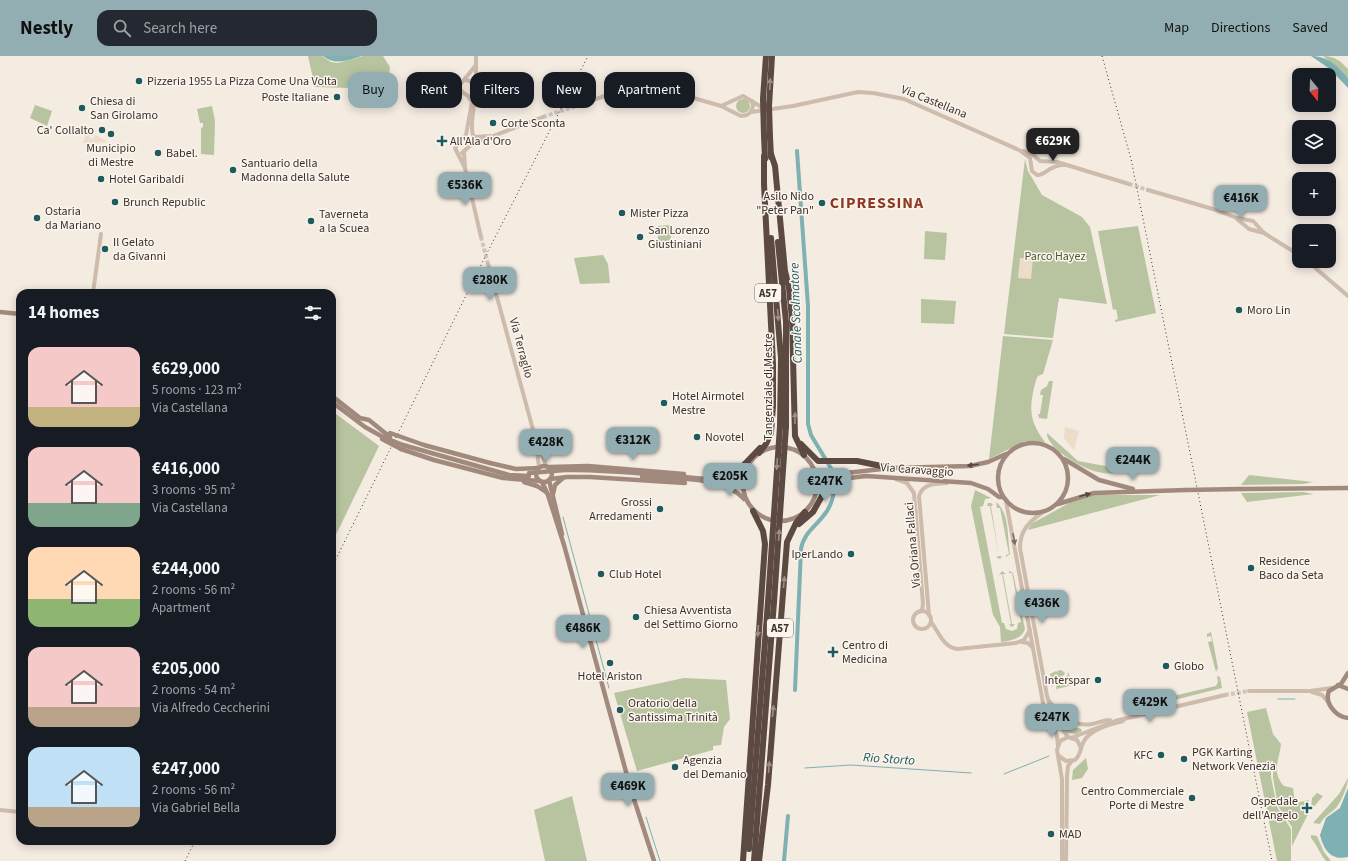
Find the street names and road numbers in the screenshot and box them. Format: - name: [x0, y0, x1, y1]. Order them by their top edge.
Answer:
- street label: Via Castellana: [898, 81, 970, 123]
- road number: A57: [755, 284, 781, 302]
- street label: Via Terraglio: [505, 316, 537, 380]
- street label: Tangenziale di Mestre: [760, 333, 777, 441]
- street label: Via Caravaggio: [880, 459, 954, 481]
- street label: Via Oriana Fallaci: [901, 501, 925, 589]
- road number: A57: [767, 619, 793, 637]

